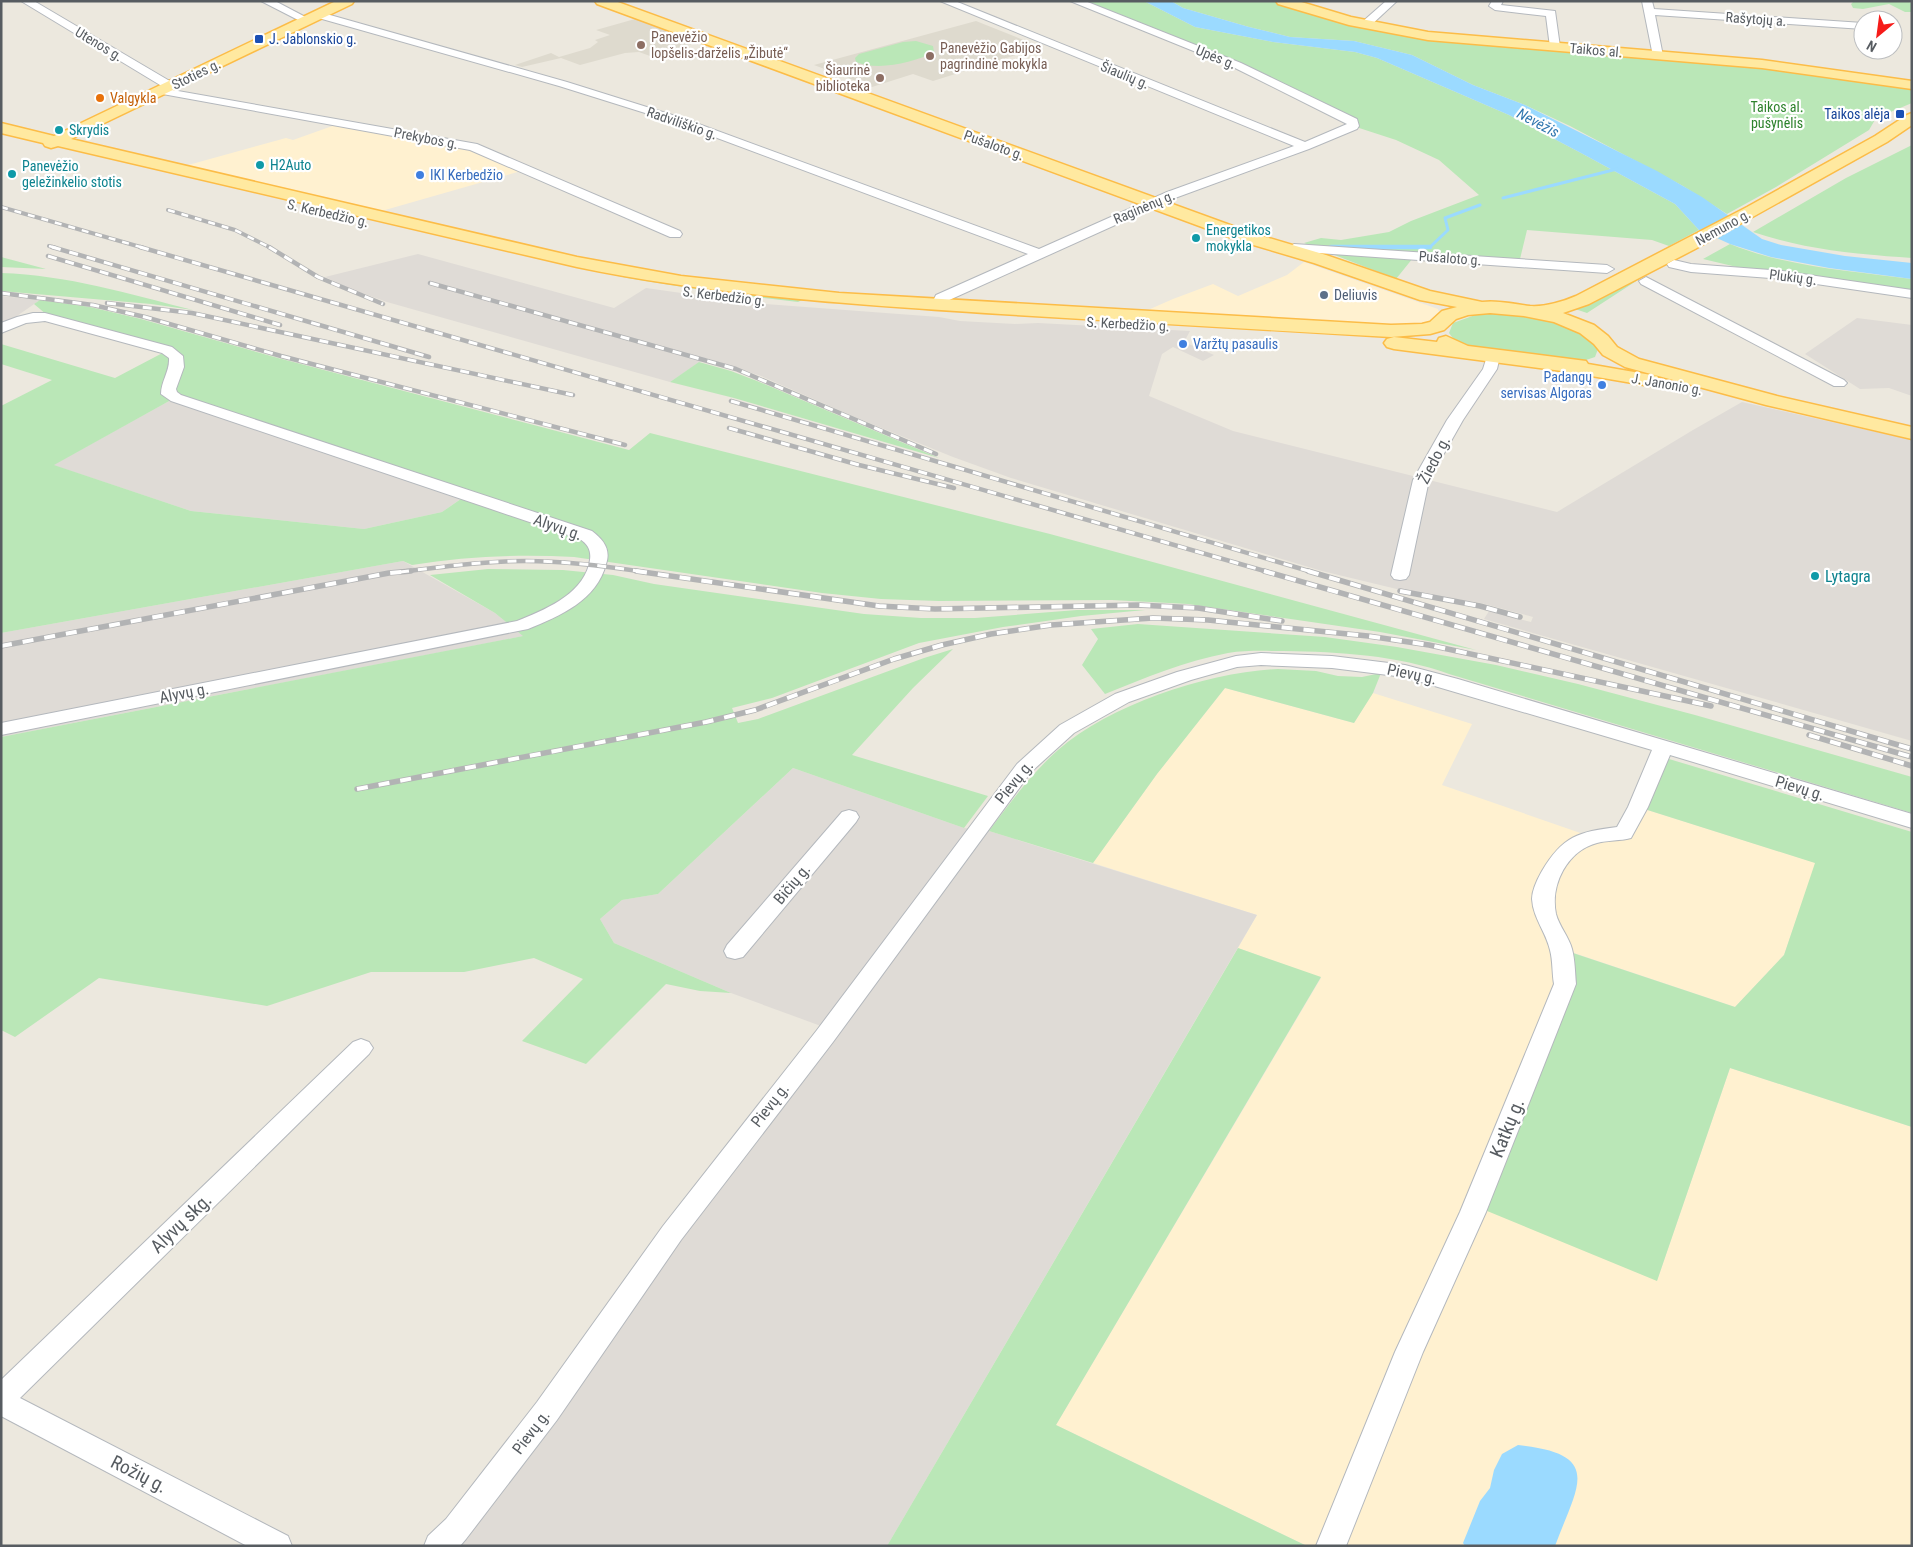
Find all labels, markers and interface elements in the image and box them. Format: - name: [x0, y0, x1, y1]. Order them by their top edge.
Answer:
- street label: Rašytojų a.: [1725, 9, 1787, 29]
- north arrow: [1853, 10, 1903, 60]
- street label: Utenos g.: [72, 24, 126, 64]
- place label: Panevėžio lopšelis-darželis „Žibutė“: [651, 29, 788, 61]
- place label: J. Jablonskio g.: [269, 31, 357, 47]
- marker: J. Jablonskio g.: [253, 33, 265, 45]
- text: N: [1864, 37, 1879, 55]
- marker: Panevėžio lopšelis-darželis „Žibutė“: [635, 39, 647, 51]
- place label: Panevėžio Gabijos pagrindinė mokykla: [940, 40, 1047, 72]
- street label: Taikos al.: [1569, 40, 1623, 60]
- street label: Upės g.: [1194, 42, 1238, 72]
- marker: Panevėžio Gabijos pagrindinė mokykla: [924, 50, 936, 62]
- street label: Stoties g.: [169, 55, 223, 93]
- street label: Šiaulių g.: [1098, 57, 1152, 92]
- place label: Šiaurinė biblioteka: [816, 61, 870, 94]
- marker: Šiaurinė biblioteka: [874, 72, 886, 84]
- place label: Valgykla: [110, 90, 156, 106]
- marker: Valgykla: [94, 92, 106, 104]
- park label: Taikos al. pušynėlis: [1751, 99, 1803, 131]
- street label: Radviliškio g.: [645, 103, 719, 143]
- water label: Nevėžis: [1514, 104, 1562, 142]
- place label: Taikos alėja: [1824, 106, 1890, 122]
- marker: Taikos alėja: [1894, 108, 1906, 120]
- place label: Skrydis: [69, 122, 109, 138]
- marker: Skrydis: [53, 124, 65, 136]
- street label: Prekybos g.: [393, 124, 459, 152]
- street label: Pušaloto g.: [962, 127, 1026, 163]
- place label: H2Auto: [270, 157, 311, 173]
- place label: Panevėžio geležinkelio stotis: [22, 158, 122, 190]
- marker: H2Auto: [254, 159, 266, 171]
- place label: IKI Kerbedžio: [430, 167, 503, 183]
- marker: Panevėžio geležinkelio stotis: [6, 168, 18, 180]
- marker: IKI Kerbedžio: [414, 169, 426, 181]
- street label: Raginėnų g.: [1111, 187, 1177, 227]
- street label: S. Kerbedžio g.: [286, 196, 370, 230]
- street label: Nemuno g.: [1693, 205, 1753, 249]
- place label: Energetikos mokykla: [1206, 222, 1271, 254]
- marker: Energetikos mokykla: [1190, 232, 1202, 244]
- street label: Pušaloto g.: [1418, 248, 1482, 268]
- street label: Plukių g.: [1768, 266, 1818, 288]
- street label: S. Kerbedžio g.: [682, 283, 766, 309]
- place label: Deliuvis: [1334, 287, 1377, 303]
- marker: Deliuvis: [1318, 289, 1330, 301]
- street label: S. Kerbedžio g.: [1086, 314, 1170, 334]
- place label: Varžtų pasaulis: [1193, 336, 1278, 352]
- marker: Varžtų pasaulis: [1177, 338, 1189, 350]
- place label: Padangų servisas Algoras: [1500, 369, 1592, 401]
- street label: J. Janonio g.: [1630, 370, 1704, 398]
- marker: Padangų servisas Algoras: [1596, 379, 1608, 391]
- street label: Žiedo g.: [1414, 433, 1454, 487]
- street label: Alyvų g.: [531, 510, 585, 544]
- place label: Lytagra: [1825, 567, 1871, 586]
- marker: Lytagra: [1809, 570, 1821, 582]
- street label: Pievų g.: [1385, 659, 1439, 689]
- street label: Alyvų g.: [158, 679, 210, 707]
- street label: Pievų g.: [991, 756, 1037, 808]
- street label: Pievų g.: [1773, 772, 1827, 804]
- street label: Bičių g.: [770, 860, 814, 908]
- street label: Pievų g.: [747, 1079, 793, 1131]
- street label: Katkų g.: [1485, 1095, 1529, 1161]
- street label: Alyvų skg.: [146, 1188, 216, 1258]
- street label: Pievų g.: [508, 1406, 554, 1458]
- street label: Rožių g.: [107, 1450, 171, 1498]

